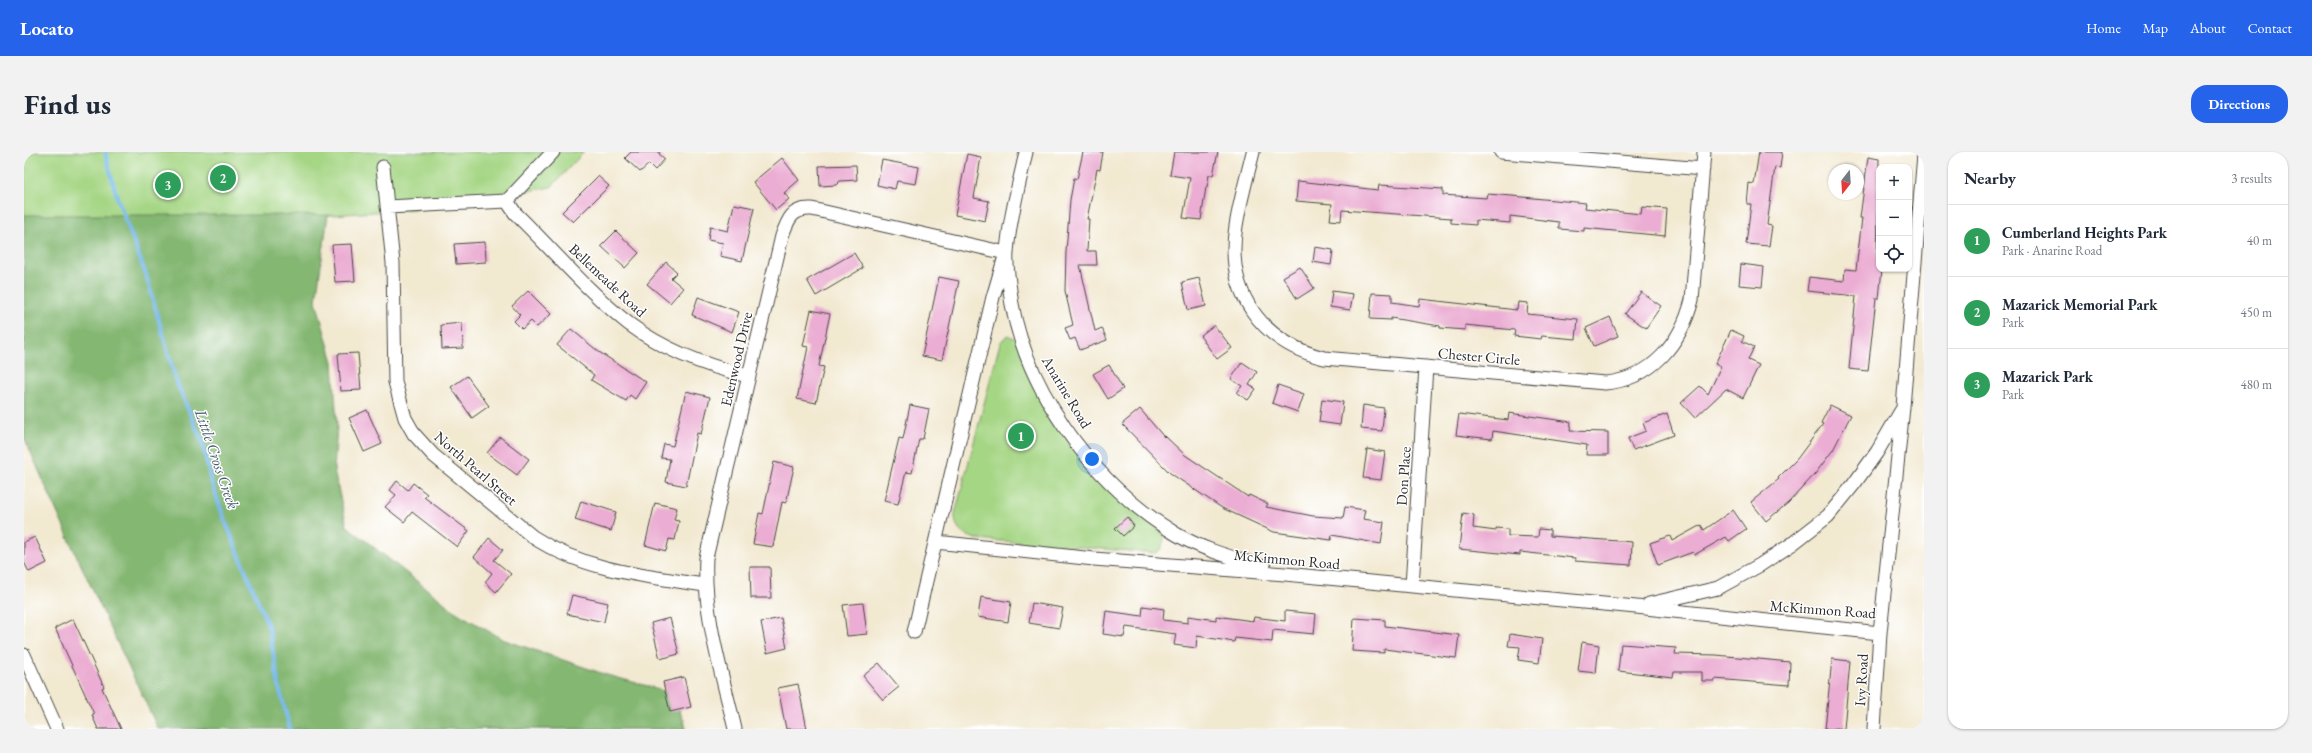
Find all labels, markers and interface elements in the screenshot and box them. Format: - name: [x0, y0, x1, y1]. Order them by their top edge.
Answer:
- text: Locato: [20, 16, 74, 41]
- text: Home: [2086, 19, 2121, 37]
- text: Map: [2143, 19, 2168, 37]
- text: About: [2190, 19, 2226, 37]
- text: Contact: [2248, 19, 2292, 37]
- button: Directions: [2191, 85, 2288, 123]
- text: Find us: [24, 86, 111, 122]
- pin: 2: [210, 163, 236, 193]
- north arrow: [1828, 164, 1864, 200]
- map controls: [1876, 164, 1912, 272]
- button: +: [1876, 164, 1912, 200]
- text: Nearby: [1964, 167, 2016, 189]
- pin: 3: [155, 170, 181, 200]
- text: 3 results: [2231, 170, 2272, 187]
- button: −: [1876, 200, 1912, 236]
- text: Cumberland Heights Park: [2002, 223, 2167, 242]
- text: 1: [1974, 232, 1980, 249]
- text: 40 m: [2247, 232, 2272, 249]
- button: locate: [1876, 236, 1912, 272]
- street label: Bellemeade Road: [565, 239, 651, 321]
- text: Park · Anarine Road: [2002, 242, 2102, 259]
- text: Mazarick Memorial Park: [2002, 295, 2157, 314]
- text: 2: [1974, 304, 1980, 321]
- text: 450 m: [2241, 304, 2272, 321]
- street label: Edenwood Drive: [716, 310, 756, 408]
- text: Park: [2002, 314, 2024, 331]
- street label: Chester Circle: [1437, 343, 1521, 369]
- street label: Anarine Road: [1037, 351, 1096, 432]
- text: Mazarick Park: [2002, 367, 2093, 386]
- text: 3: [1974, 376, 1980, 393]
- text: 480 m: [2241, 376, 2272, 393]
- text: Park: [2002, 386, 2024, 403]
- water label: Little Cross Creek: [190, 405, 244, 513]
- pin: 1: [1008, 421, 1034, 451]
- street label: North Pearl Street: [431, 427, 522, 509]
- street label: Don Place: [1391, 446, 1415, 506]
- your location: [1082, 449, 1102, 469]
- street label: McKimmon Road: [1233, 545, 1341, 573]
- street label: McKimmon Road: [1769, 596, 1877, 622]
- street label: Ivy Road: [1850, 653, 1872, 707]

